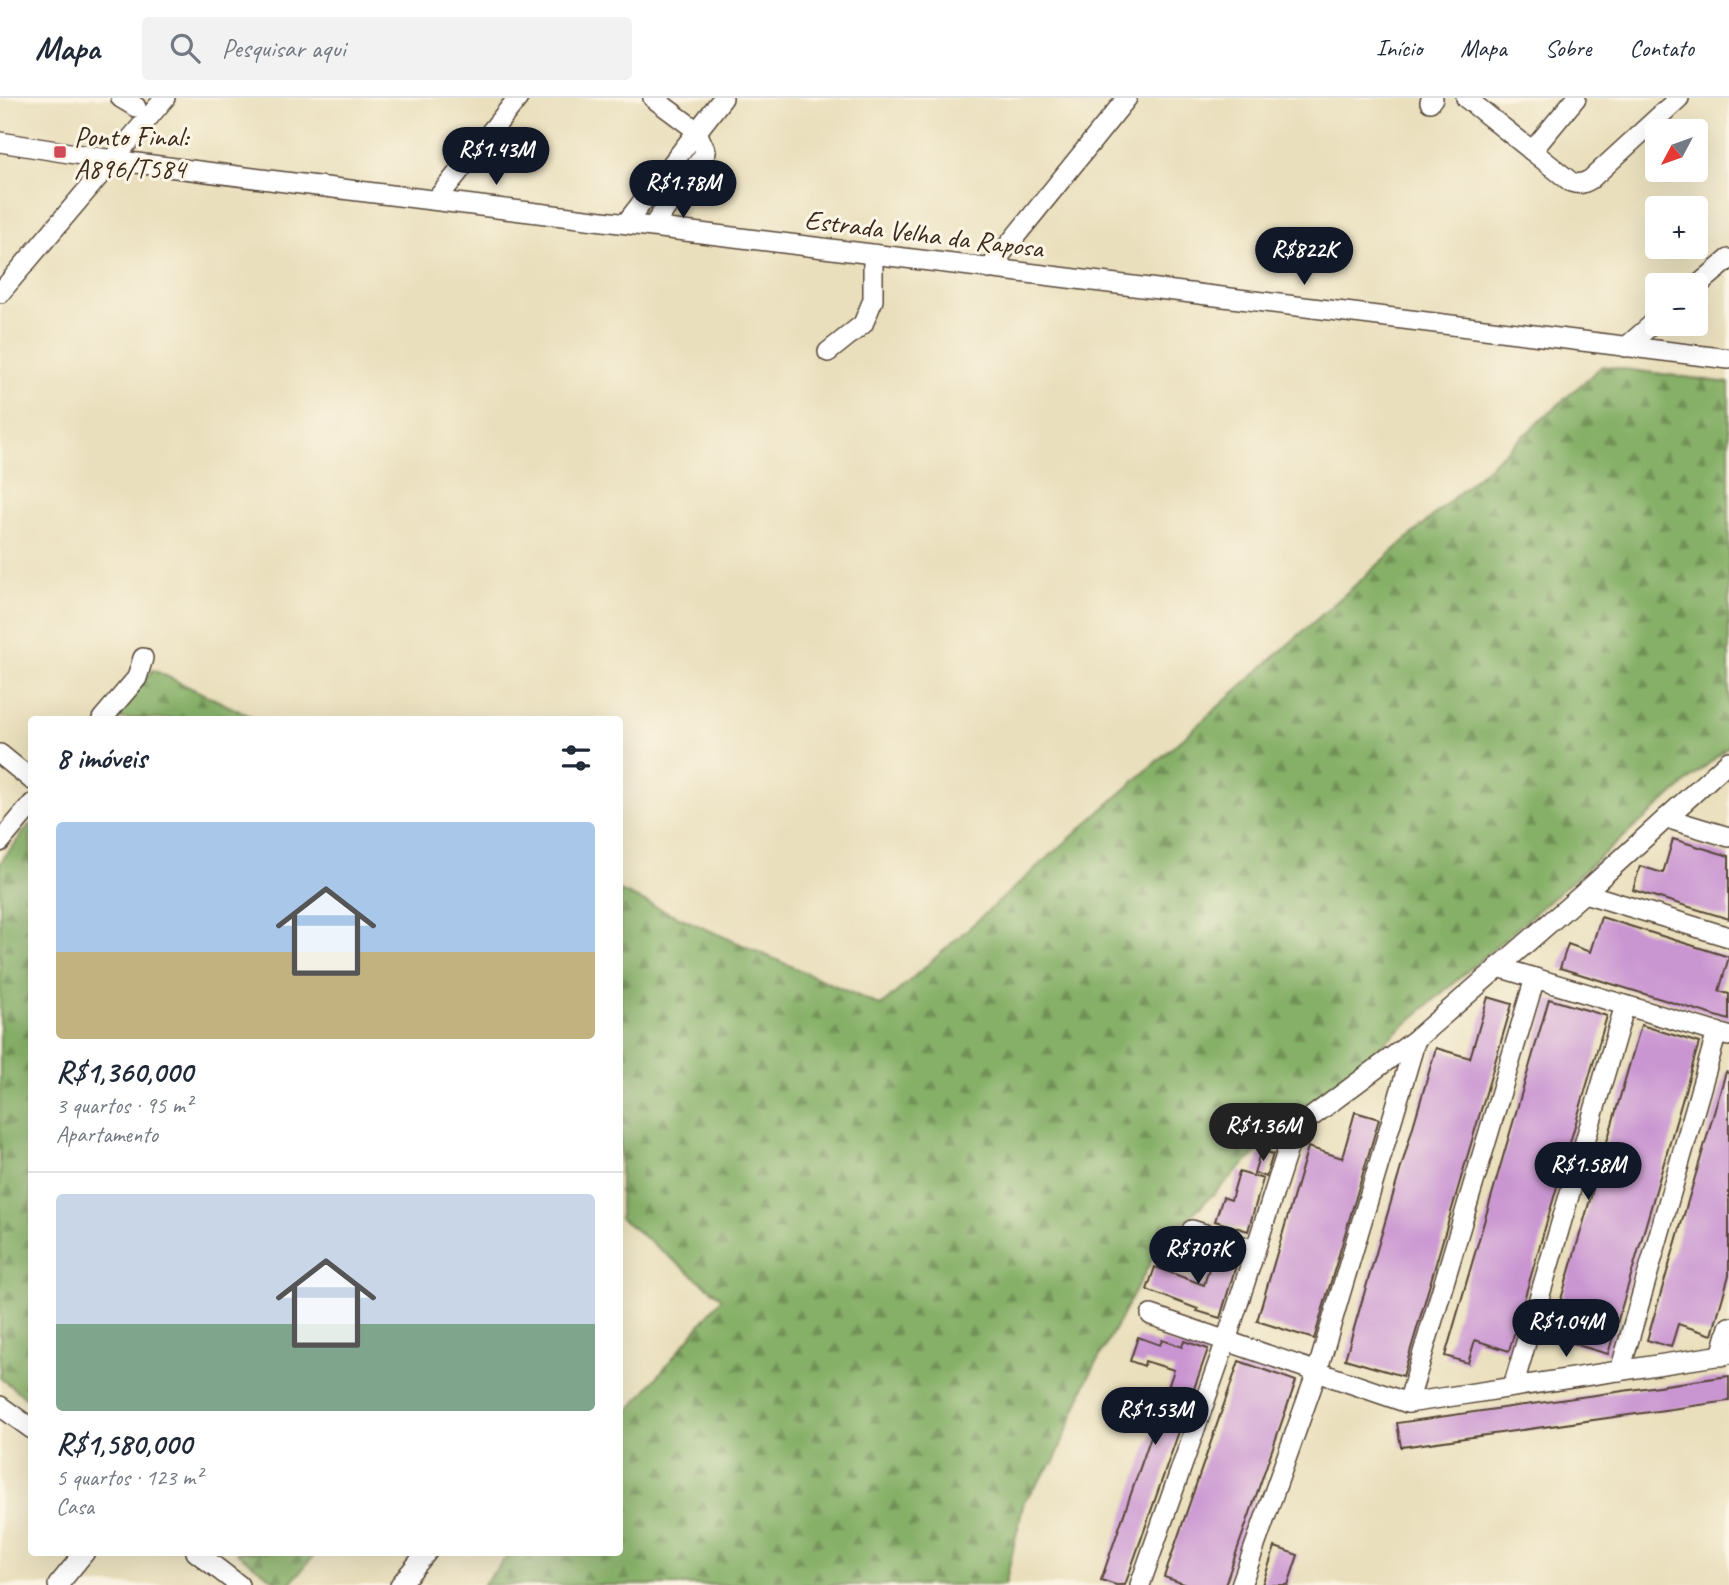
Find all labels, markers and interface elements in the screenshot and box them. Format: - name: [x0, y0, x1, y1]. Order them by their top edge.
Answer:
- search box: [142, 17, 632, 80]
- text: Mapa: [35, 27, 100, 69]
- icon: search: [166, 29, 204, 67]
- text: Pesquisar aqui: [222, 32, 346, 65]
- text: Início: [1376, 33, 1422, 63]
- text: Mapa: [1460, 33, 1507, 63]
- text: Sobre: [1545, 33, 1591, 63]
- text: Contato: [1629, 33, 1694, 63]
- place label: Ponto Final: A896/T584: [74, 119, 190, 186]
- north arrow: [1645, 119, 1708, 182]
- map controls: [1645, 119, 1708, 336]
- pin: R$1.43M: [431, 127, 561, 187]
- text: R$1.43M: [458, 135, 534, 164]
- marker: Ponto Final: A896/T584: [52, 144, 68, 160]
- pin: R$1.78M: [618, 160, 748, 220]
- text: R$1.78M: [645, 168, 721, 197]
- button: +: [1645, 196, 1708, 259]
- street label: Estrada Velha da Raposa: [803, 202, 1047, 266]
- pin: R$822K: [1247, 228, 1361, 287]
- text: R$822K: [1271, 235, 1337, 264]
- button: −: [1645, 273, 1708, 336]
- text: 8 imóveis: [56, 739, 147, 777]
- icon: filters: [557, 739, 595, 777]
- icon: home: [263, 868, 389, 994]
- text: R$1,360,000: [56, 1053, 193, 1091]
- text: 3 quartos · 95 m²: [56, 1091, 192, 1120]
- pin: R$1.36M: [1198, 1104, 1328, 1163]
- text: R$1.36M: [1225, 1111, 1301, 1140]
- text: Apartamento: [56, 1120, 158, 1149]
- pin: R$1.58M: [1523, 1142, 1653, 1202]
- text: R$1.58M: [1551, 1150, 1625, 1179]
- pin: R$707K: [1141, 1226, 1255, 1286]
- text: R$707K: [1165, 1234, 1231, 1263]
- icon: home: [263, 1240, 389, 1366]
- pin: R$1.04M: [1501, 1300, 1631, 1359]
- text: R$1.04M: [1528, 1307, 1604, 1336]
- pin: R$1.53M: [1090, 1388, 1220, 1447]
- text: R$1.53M: [1118, 1395, 1192, 1424]
- text: R$1,580,000: [56, 1425, 192, 1463]
- text: 5 quartos · 123 m²: [56, 1463, 202, 1492]
- text: Casa: [56, 1492, 94, 1521]

